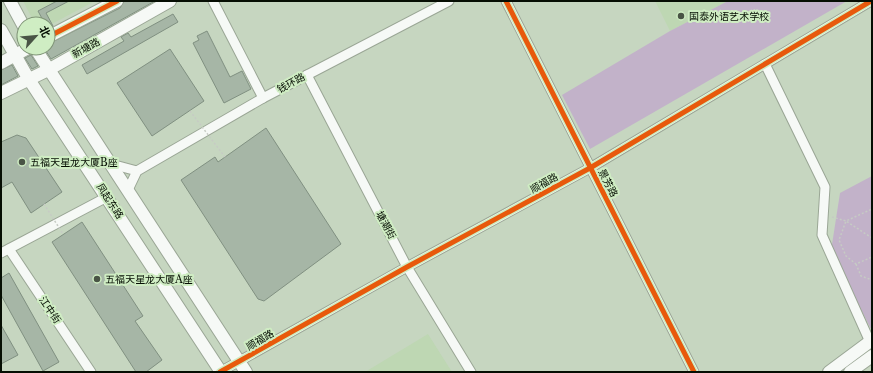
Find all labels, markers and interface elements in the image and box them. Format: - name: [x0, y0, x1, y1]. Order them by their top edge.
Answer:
- place label: 国泰外语艺术学校: [689, 10, 769, 23]
- marker: 国泰外语艺术学校: [676, 11, 686, 21]
- north arrow: [16, 16, 56, 56]
- text: 北: [36, 23, 54, 40]
- street label: 新塘路: [70, 35, 102, 61]
- street label: 钱环路: [275, 70, 307, 96]
- place label: 五福天星龙大厦B座: [30, 156, 118, 169]
- marker: 五福天星龙大厦B座: [17, 157, 27, 167]
- street label: 景芳路: [595, 167, 621, 199]
- street label: 顺福路: [528, 170, 560, 196]
- street label: 凤起东路: [94, 181, 126, 221]
- street label: 塘潮街: [373, 209, 399, 241]
- place label: 五福天星龙大厦A座: [105, 273, 193, 286]
- marker: 五福天星龙大厦A座: [92, 274, 102, 284]
- street label: 江中街: [36, 294, 64, 326]
- street label: 顺福路: [244, 327, 276, 353]

